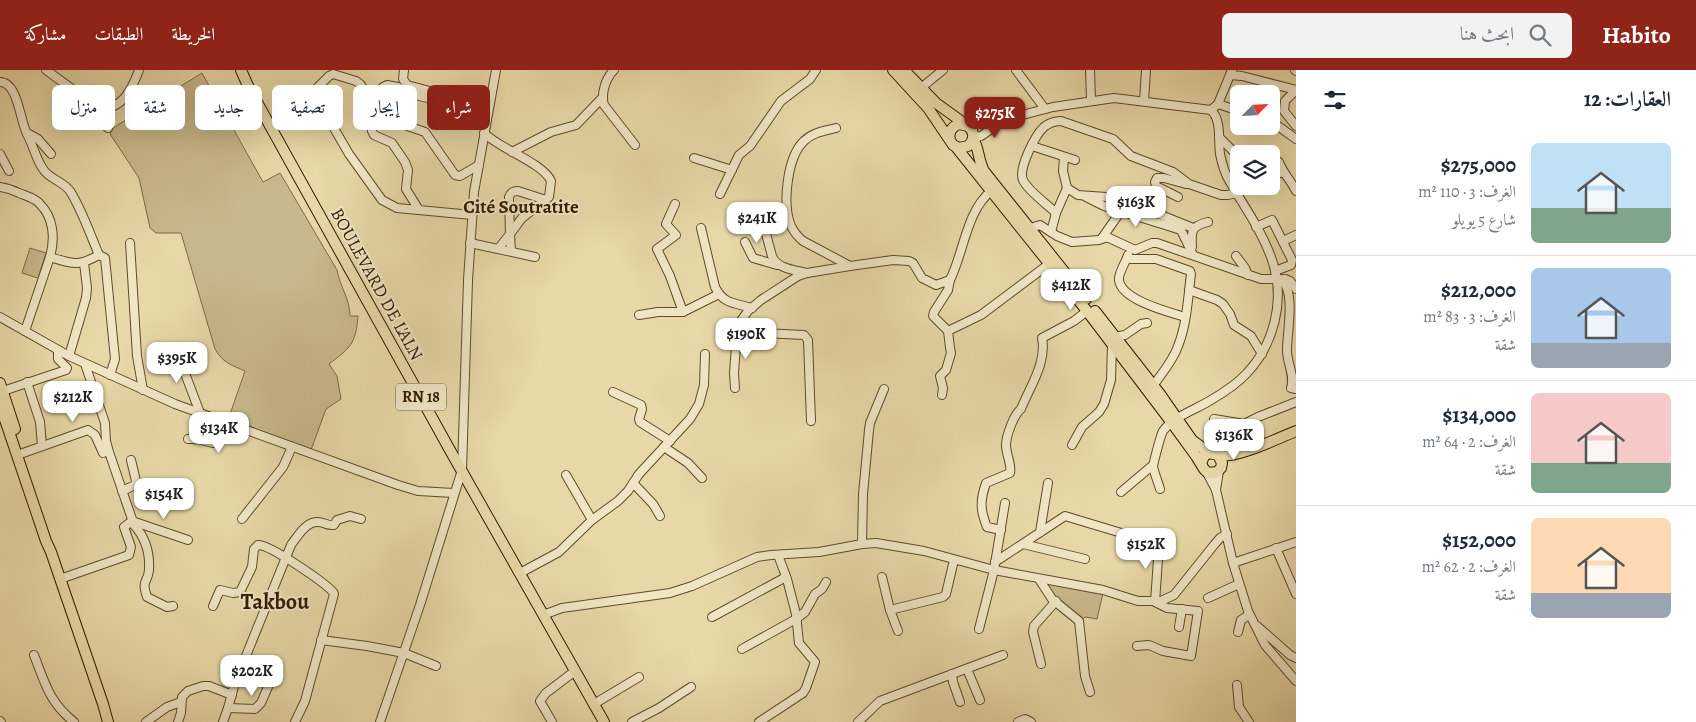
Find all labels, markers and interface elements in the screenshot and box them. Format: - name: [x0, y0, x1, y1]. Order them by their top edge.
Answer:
- search box: [1222, 13, 1572, 58]
- text: Habito: [1602, 19, 1671, 51]
- text: ابحث هنا: [1460, 21, 1514, 47]
- icon: search: [1526, 21, 1554, 49]
- text: مشاركة: [25, 22, 66, 46]
- text: الطبقات: [94, 22, 143, 46]
- text: الخريطة: [171, 22, 215, 46]
- chip: منزل: [52, 85, 115, 130]
- chip: شقة: [125, 85, 185, 130]
- chip: جديد: [195, 85, 262, 130]
- chip: تصفية: [272, 85, 343, 130]
- chip: إيجار: [353, 85, 417, 130]
- chip: شراء: [427, 85, 490, 130]
- north arrow: [1230, 85, 1280, 135]
- map controls: [1230, 85, 1280, 195]
- text: العقارات: 12: [1584, 85, 1671, 113]
- icon: filters: [1321, 86, 1349, 114]
- pin: $275K: [960, 97, 1030, 139]
- text: $275K: [975, 102, 1015, 124]
- button: layers: [1230, 145, 1280, 195]
- text: $275,000: [1441, 151, 1516, 179]
- icon: home: [1571, 163, 1631, 223]
- text: الغرف: 3 · 110 m²: [1418, 181, 1516, 203]
- pin: $163K: [1101, 186, 1171, 228]
- text: $163K: [1117, 191, 1155, 213]
- district label: Cité Soutratite: [463, 194, 579, 220]
- pin: $241K: [722, 202, 792, 244]
- street label: BOULEVARD DE L'ALN: [325, 204, 429, 364]
- text: $241K: [738, 207, 776, 229]
- text: شارع 5 يويلو: [1452, 209, 1516, 231]
- pin: $412K: [1036, 268, 1106, 311]
- text: $412K: [1052, 274, 1090, 296]
- text: $212,000: [1441, 276, 1516, 304]
- icon: home: [1571, 288, 1631, 348]
- text: الغرف: 3 · 83 m²: [1423, 306, 1516, 328]
- pin: $190K: [711, 318, 781, 360]
- text: $190K: [726, 323, 766, 345]
- text: شقة: [1495, 334, 1516, 356]
- pin: $395K: [142, 342, 212, 384]
- text: $395K: [157, 347, 197, 369]
- pin: $212K: [38, 380, 108, 423]
- road number: RN 18: [396, 384, 446, 411]
- text: $212K: [53, 386, 93, 408]
- text: $134,000: [1442, 401, 1516, 429]
- pin: $134K: [184, 412, 254, 454]
- icon: home: [1571, 413, 1631, 473]
- text: $134K: [200, 417, 238, 439]
- pin: $136K: [1199, 418, 1269, 461]
- text: $136K: [1215, 424, 1253, 446]
- text: الغرف: 2 · 64 m²: [1422, 431, 1516, 453]
- text: شقة: [1495, 459, 1516, 481]
- pin: $154K: [129, 478, 199, 520]
- text: $154K: [145, 483, 183, 505]
- text: $152,000: [1442, 526, 1516, 554]
- pin: $152K: [1111, 528, 1181, 570]
- text: $152K: [1127, 533, 1165, 555]
- icon: home: [1571, 538, 1631, 598]
- text: الغرف: 2 · 62 m²: [1422, 556, 1516, 578]
- text: شقة: [1495, 584, 1516, 606]
- district label: Takbou: [241, 587, 310, 617]
- pin: $202K: [217, 654, 287, 697]
- text: $202K: [231, 660, 273, 682]

